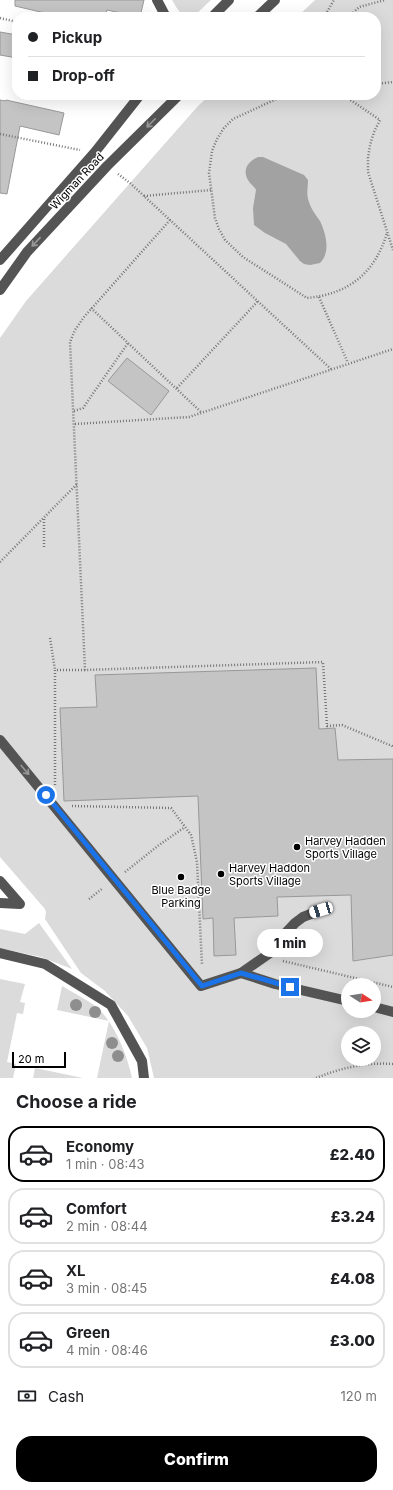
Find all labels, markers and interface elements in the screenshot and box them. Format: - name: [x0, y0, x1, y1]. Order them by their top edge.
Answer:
- text: Pickup: [52, 28, 102, 47]
- text: Drop-off: [52, 66, 115, 85]
- one-way arrow: [146, 118, 156, 127]
- street label: Wigman Road: [47, 150, 107, 212]
- one-way arrow: [31, 237, 41, 247]
- one-way arrow: [20, 765, 29, 776]
- route start: [37, 786, 55, 804]
- place label: Harvey Hadden Sports Village: [305, 834, 386, 861]
- marker: Harvey Hadden Sports Village: [292, 842, 302, 852]
- place label: Harvey Haddon Sports Village: [229, 861, 310, 888]
- marker: Harvey Haddon Sports Village: [216, 869, 226, 879]
- marker: Blue Badge Parking: [176, 872, 186, 882]
- place label: Blue Badge Parking: [151, 883, 211, 910]
- car: [308, 901, 334, 919]
- callout: 1 min: [257, 929, 323, 957]
- text: 1 min: [274, 935, 306, 951]
- route end: [281, 978, 299, 996]
- north arrow: [341, 978, 381, 1018]
- map controls: [341, 978, 381, 1066]
- button: layers: [341, 1026, 381, 1066]
- scale bar: [12, 1050, 66, 1069]
- text: 20 m: [18, 1052, 44, 1066]
- text: Choose a ride: [16, 1091, 137, 1112]
- icon: car: [18, 1136, 54, 1172]
- text: Economy: [66, 1137, 134, 1156]
- text: £2.40: [330, 1145, 375, 1164]
- text: 1 min · 08:43: [66, 1156, 145, 1172]
- icon: car: [18, 1198, 54, 1234]
- text: Comfort: [66, 1199, 127, 1218]
- text: £3.24: [331, 1207, 375, 1226]
- text: 2 min · 08:44: [66, 1218, 148, 1234]
- icon: car: [18, 1260, 54, 1296]
- text: XL: [66, 1261, 86, 1280]
- text: £4.08: [330, 1269, 375, 1288]
- text: 3 min · 08:45: [66, 1280, 147, 1296]
- icon: car: [18, 1322, 54, 1358]
- text: Green: [66, 1323, 110, 1342]
- text: £3.00: [330, 1331, 375, 1350]
- text: 4 min · 08:46: [66, 1342, 148, 1358]
- icon: cash: [16, 1385, 38, 1407]
- text: Cash: [48, 1387, 84, 1406]
- text: 120 m: [341, 1388, 377, 1404]
- button: Confirm: [16, 1436, 377, 1482]

